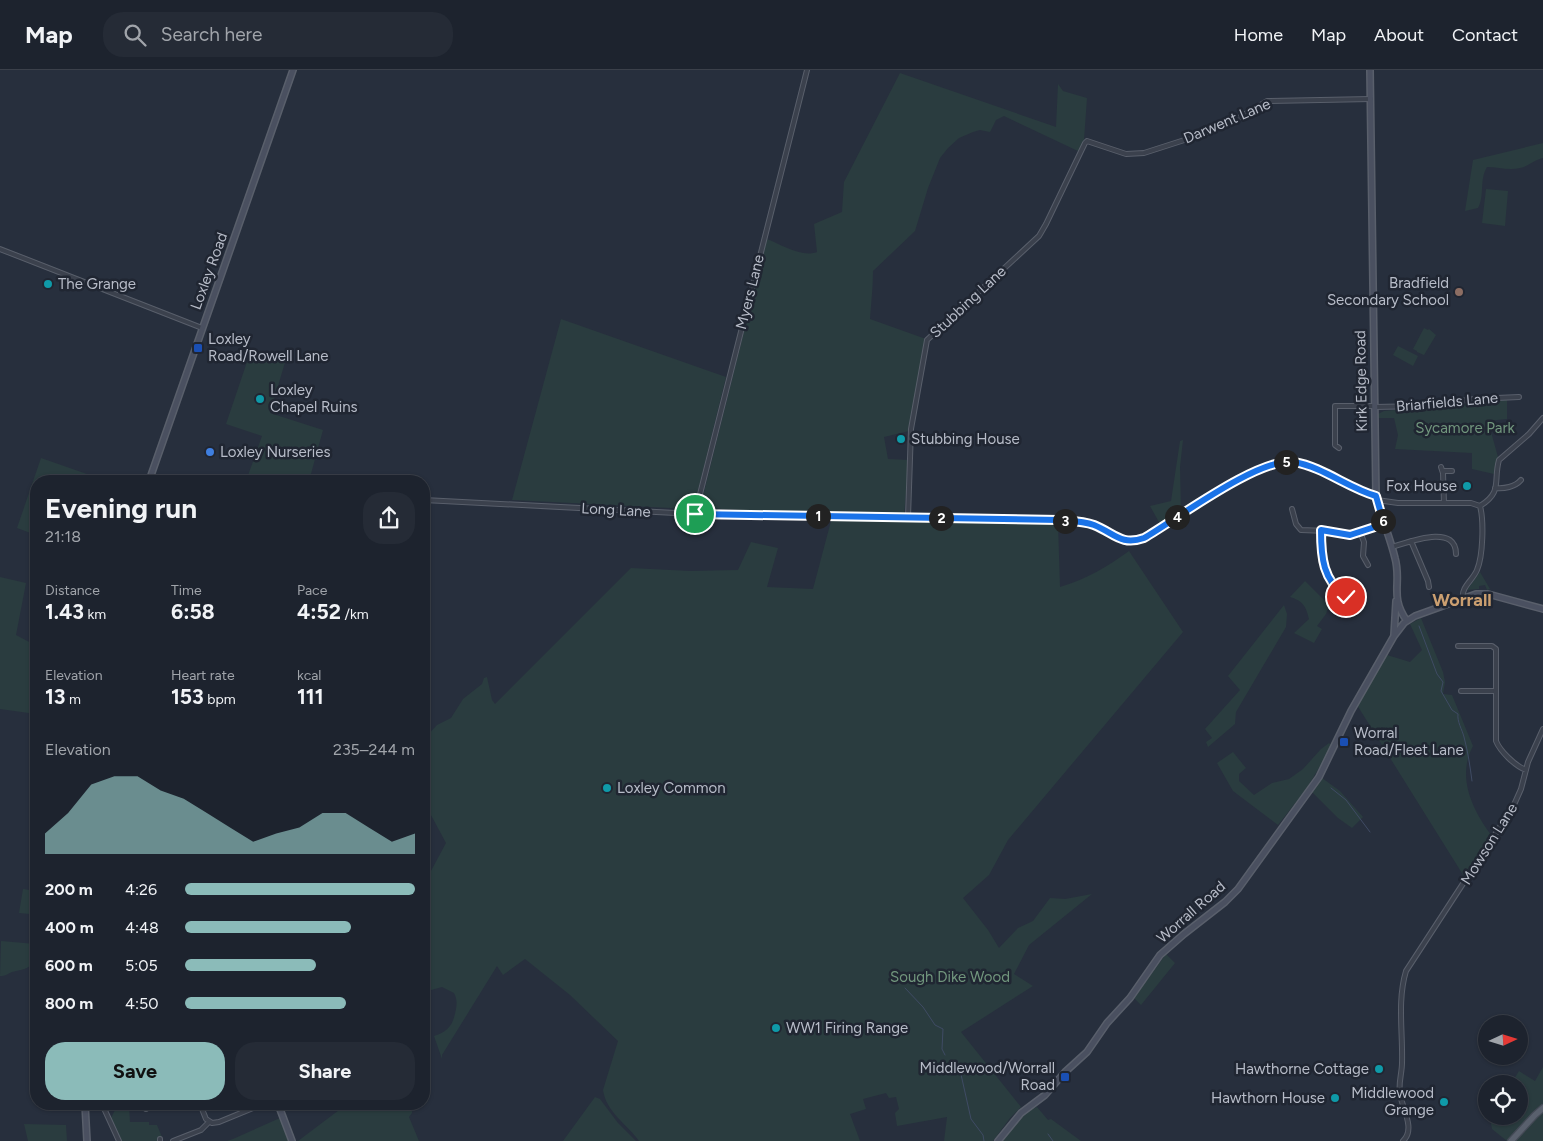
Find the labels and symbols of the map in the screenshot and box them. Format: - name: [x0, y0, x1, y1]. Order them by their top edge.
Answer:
- street label: Darwent Lane: [1181, 95, 1273, 147]
- street label: Loxley Road: [187, 230, 231, 312]
- street label: Myers Lane: [732, 253, 768, 331]
- street label: Stubbing Lane: [926, 262, 1010, 342]
- place label: Bradfield Secondary School: [1327, 274, 1449, 309]
- place label: The Grange: [58, 275, 136, 293]
- marker: The Grange: [42, 278, 54, 290]
- marker: Bradfield Secondary School: [1453, 286, 1465, 298]
- place label: Loxley Road/Rowell Lane: [208, 330, 328, 365]
- street label: Kirk Edge Road: [1351, 330, 1371, 432]
- marker: Loxley Road/Rowell Lane: [192, 342, 204, 354]
- place label: Loxley Chapel Ruins: [270, 381, 358, 416]
- street label: Briarfields Lane: [1395, 389, 1499, 415]
- marker: Loxley Chapel Ruins: [254, 393, 266, 405]
- park label: Sycamore Park: [1415, 419, 1516, 437]
- place label: Stubbing House: [911, 430, 1020, 448]
- marker: Stubbing House: [895, 433, 907, 445]
- place label: Loxley Nurseries: [220, 443, 330, 461]
- marker: Loxley Nurseries: [204, 446, 216, 458]
- pin: 5: [1274, 450, 1298, 474]
- place label: Fox House: [1386, 477, 1457, 495]
- marker: Fox House: [1461, 480, 1473, 492]
- pin: [674, 493, 716, 535]
- street label: Long Lane: [581, 499, 651, 521]
- pin: 1: [806, 504, 830, 528]
- pin: 4: [1164, 504, 1190, 530]
- pin: 2: [928, 506, 954, 530]
- pin: 3: [1052, 508, 1078, 534]
- pin: 6: [1370, 508, 1396, 534]
- pin: [1325, 576, 1367, 618]
- district label: Worrall: [1432, 589, 1492, 611]
- place label: Worral Road/Fleet Lane: [1354, 724, 1464, 759]
- marker: Worral Road/Fleet Lane: [1338, 736, 1350, 748]
- place label: Loxley Common: [617, 779, 726, 797]
- marker: Loxley Common: [601, 782, 613, 794]
- street label: Mowson Lane: [1457, 800, 1521, 888]
- street label: Worrall Road: [1153, 877, 1229, 947]
- park label: Sough Dike Wood: [890, 968, 1010, 986]
- north arrow: [1478, 1015, 1528, 1065]
- place label: WW1 Firing Range: [786, 1019, 908, 1037]
- marker: WW1 Firing Range: [770, 1022, 782, 1034]
- place label: Middlewood/Worrall Road: [919, 1059, 1055, 1094]
- place label: Hawthorne Cottage: [1235, 1060, 1369, 1078]
- marker: Hawthorne Cottage: [1373, 1063, 1385, 1075]
- marker: Middlewood/Worrall Road: [1059, 1071, 1071, 1083]
- place label: Middlewood Grange: [1351, 1084, 1434, 1119]
- place label: Hawthorn House: [1211, 1089, 1325, 1107]
- marker: Hawthorn House: [1329, 1092, 1341, 1104]
- marker: Middlewood Grange: [1438, 1096, 1450, 1108]

